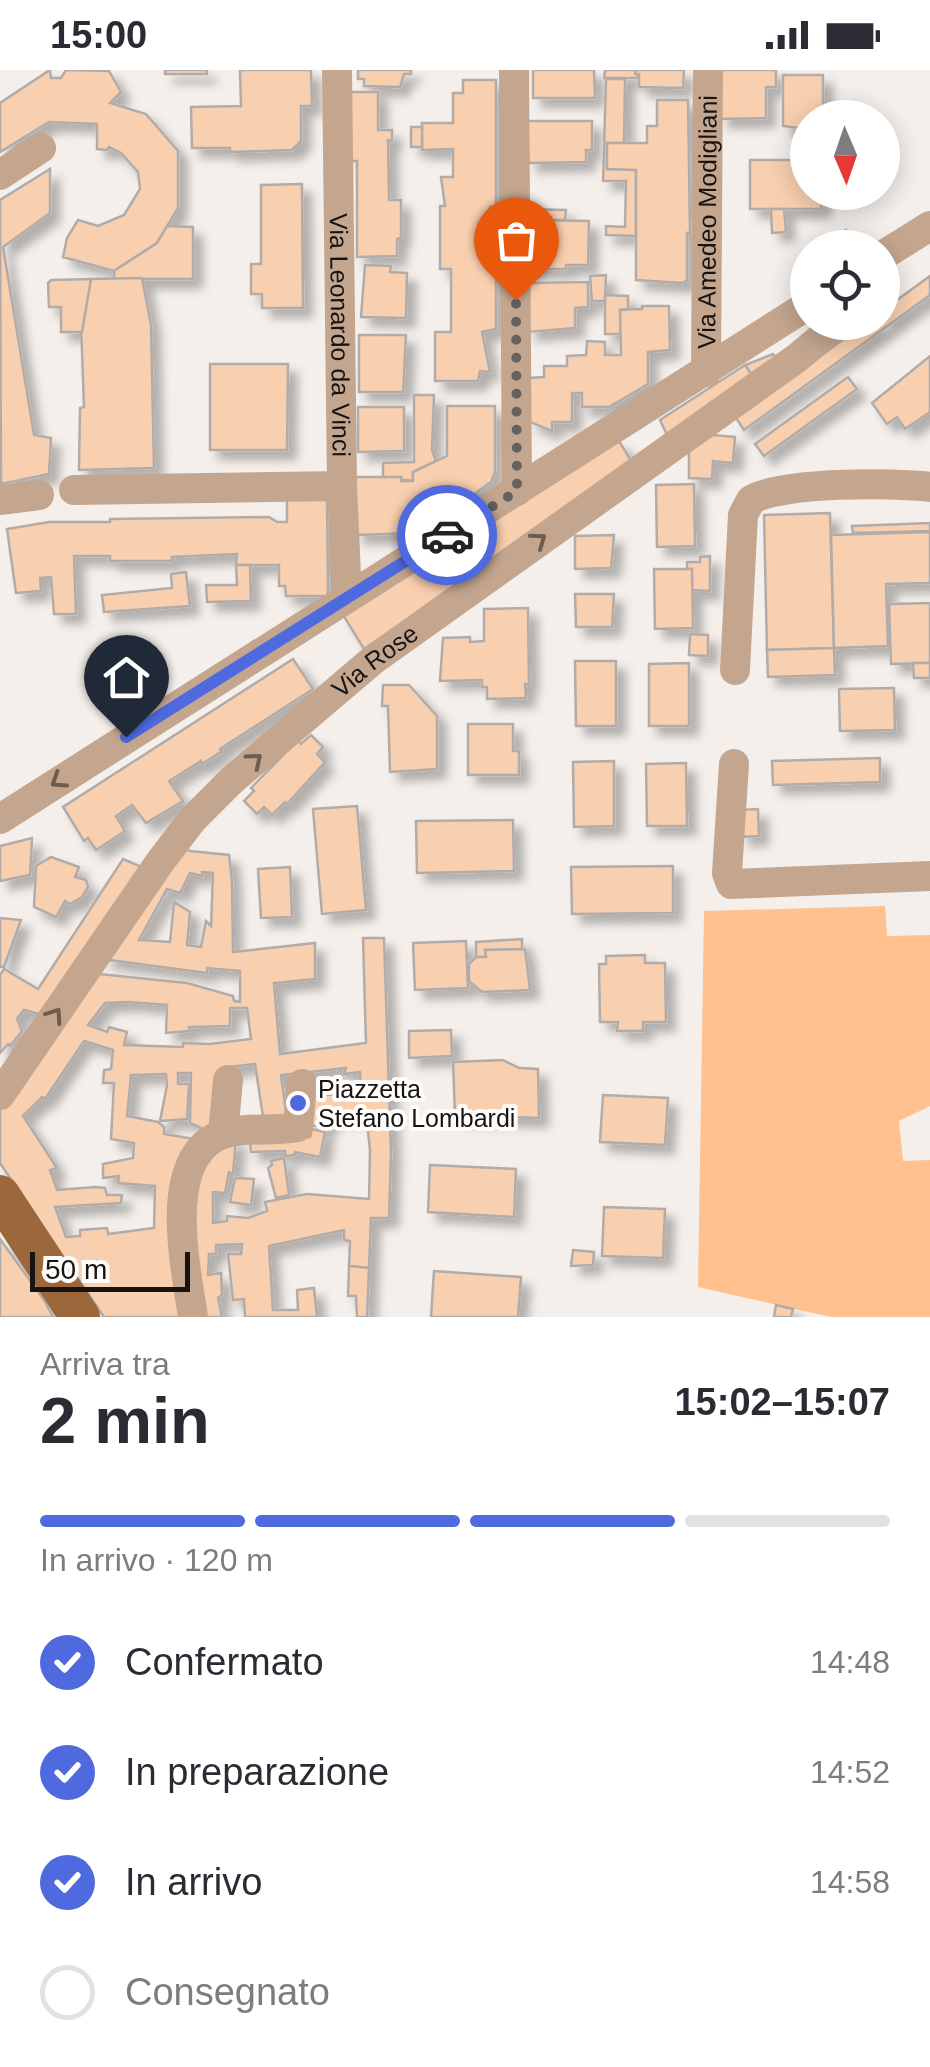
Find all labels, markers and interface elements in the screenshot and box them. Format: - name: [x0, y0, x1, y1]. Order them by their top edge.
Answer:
- text: 15:00: [50, 14, 147, 56]
- street label: Via Amedeo Modigliani: [692, 95, 722, 349]
- north arrow: [790, 100, 900, 210]
- map controls: [790, 100, 900, 340]
- pin: [474, 198, 559, 301]
- street label: Via Leonardo da Vinci: [325, 213, 356, 457]
- icon: bag: [489, 213, 544, 268]
- button: locate: [790, 230, 900, 340]
- courier: [397, 485, 497, 585]
- icon: car: [420, 508, 475, 563]
- one-way arrow: [528, 534, 546, 552]
- street label: Via Rose: [326, 619, 423, 703]
- pin: [84, 635, 169, 738]
- icon: home: [99, 650, 154, 705]
- one-way arrow: [243, 754, 262, 772]
- one-way arrow: [51, 769, 69, 788]
- one-way arrow: [43, 1007, 61, 1026]
- place label: Piazzetta Stefano Lombardi: [318, 1075, 515, 1132]
- marker: Piazzetta Stefano Lombardi: [287, 1092, 309, 1114]
- scale bar: [30, 1247, 190, 1292]
- text: 50 m: [45, 1254, 107, 1285]
- text: Arriva tra: [40, 1346, 170, 1382]
- text: 15:02–15:07: [674, 1381, 890, 1423]
- text: 2 min: [40, 1384, 210, 1457]
- text: In arrivo · 120 m: [40, 1542, 273, 1578]
- icon: check: [40, 1635, 95, 1690]
- text: Confermato: [125, 1641, 324, 1683]
- text: 14:48: [810, 1644, 890, 1680]
- icon: check: [40, 1745, 95, 1800]
- text: In preparazione: [125, 1751, 389, 1793]
- text: 14:52: [810, 1754, 890, 1790]
- icon: check: [40, 1855, 95, 1910]
- text: In arrivo: [125, 1861, 262, 1903]
- text: 14:58: [810, 1864, 890, 1900]
- text: Consegnato: [125, 1971, 330, 2013]

